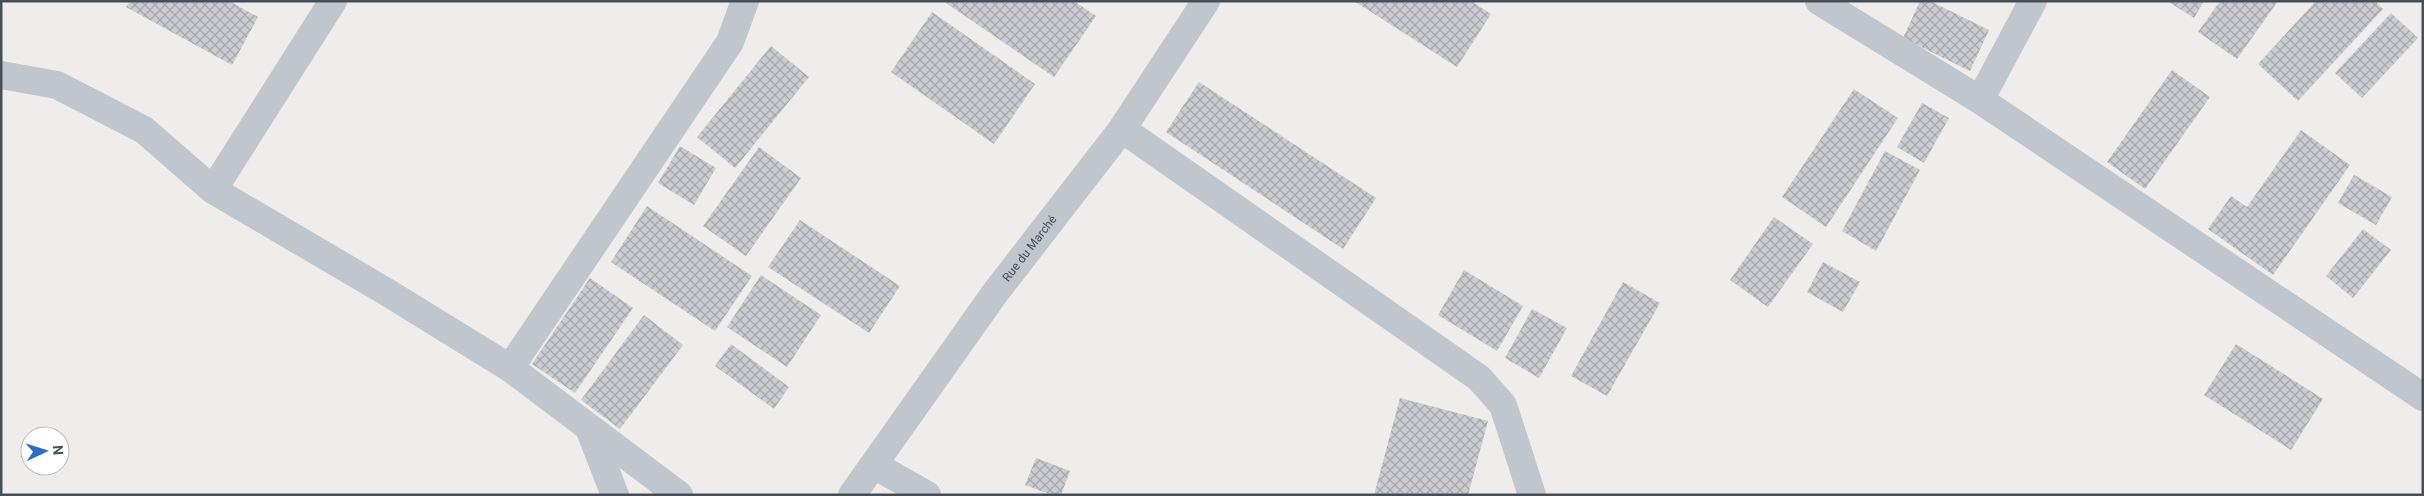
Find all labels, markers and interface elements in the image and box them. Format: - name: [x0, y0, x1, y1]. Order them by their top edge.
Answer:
- street label: Rue du Marché: [1000, 212, 1060, 284]
- north arrow: [20, 426, 70, 476]
- text: N: [50, 445, 66, 456]

